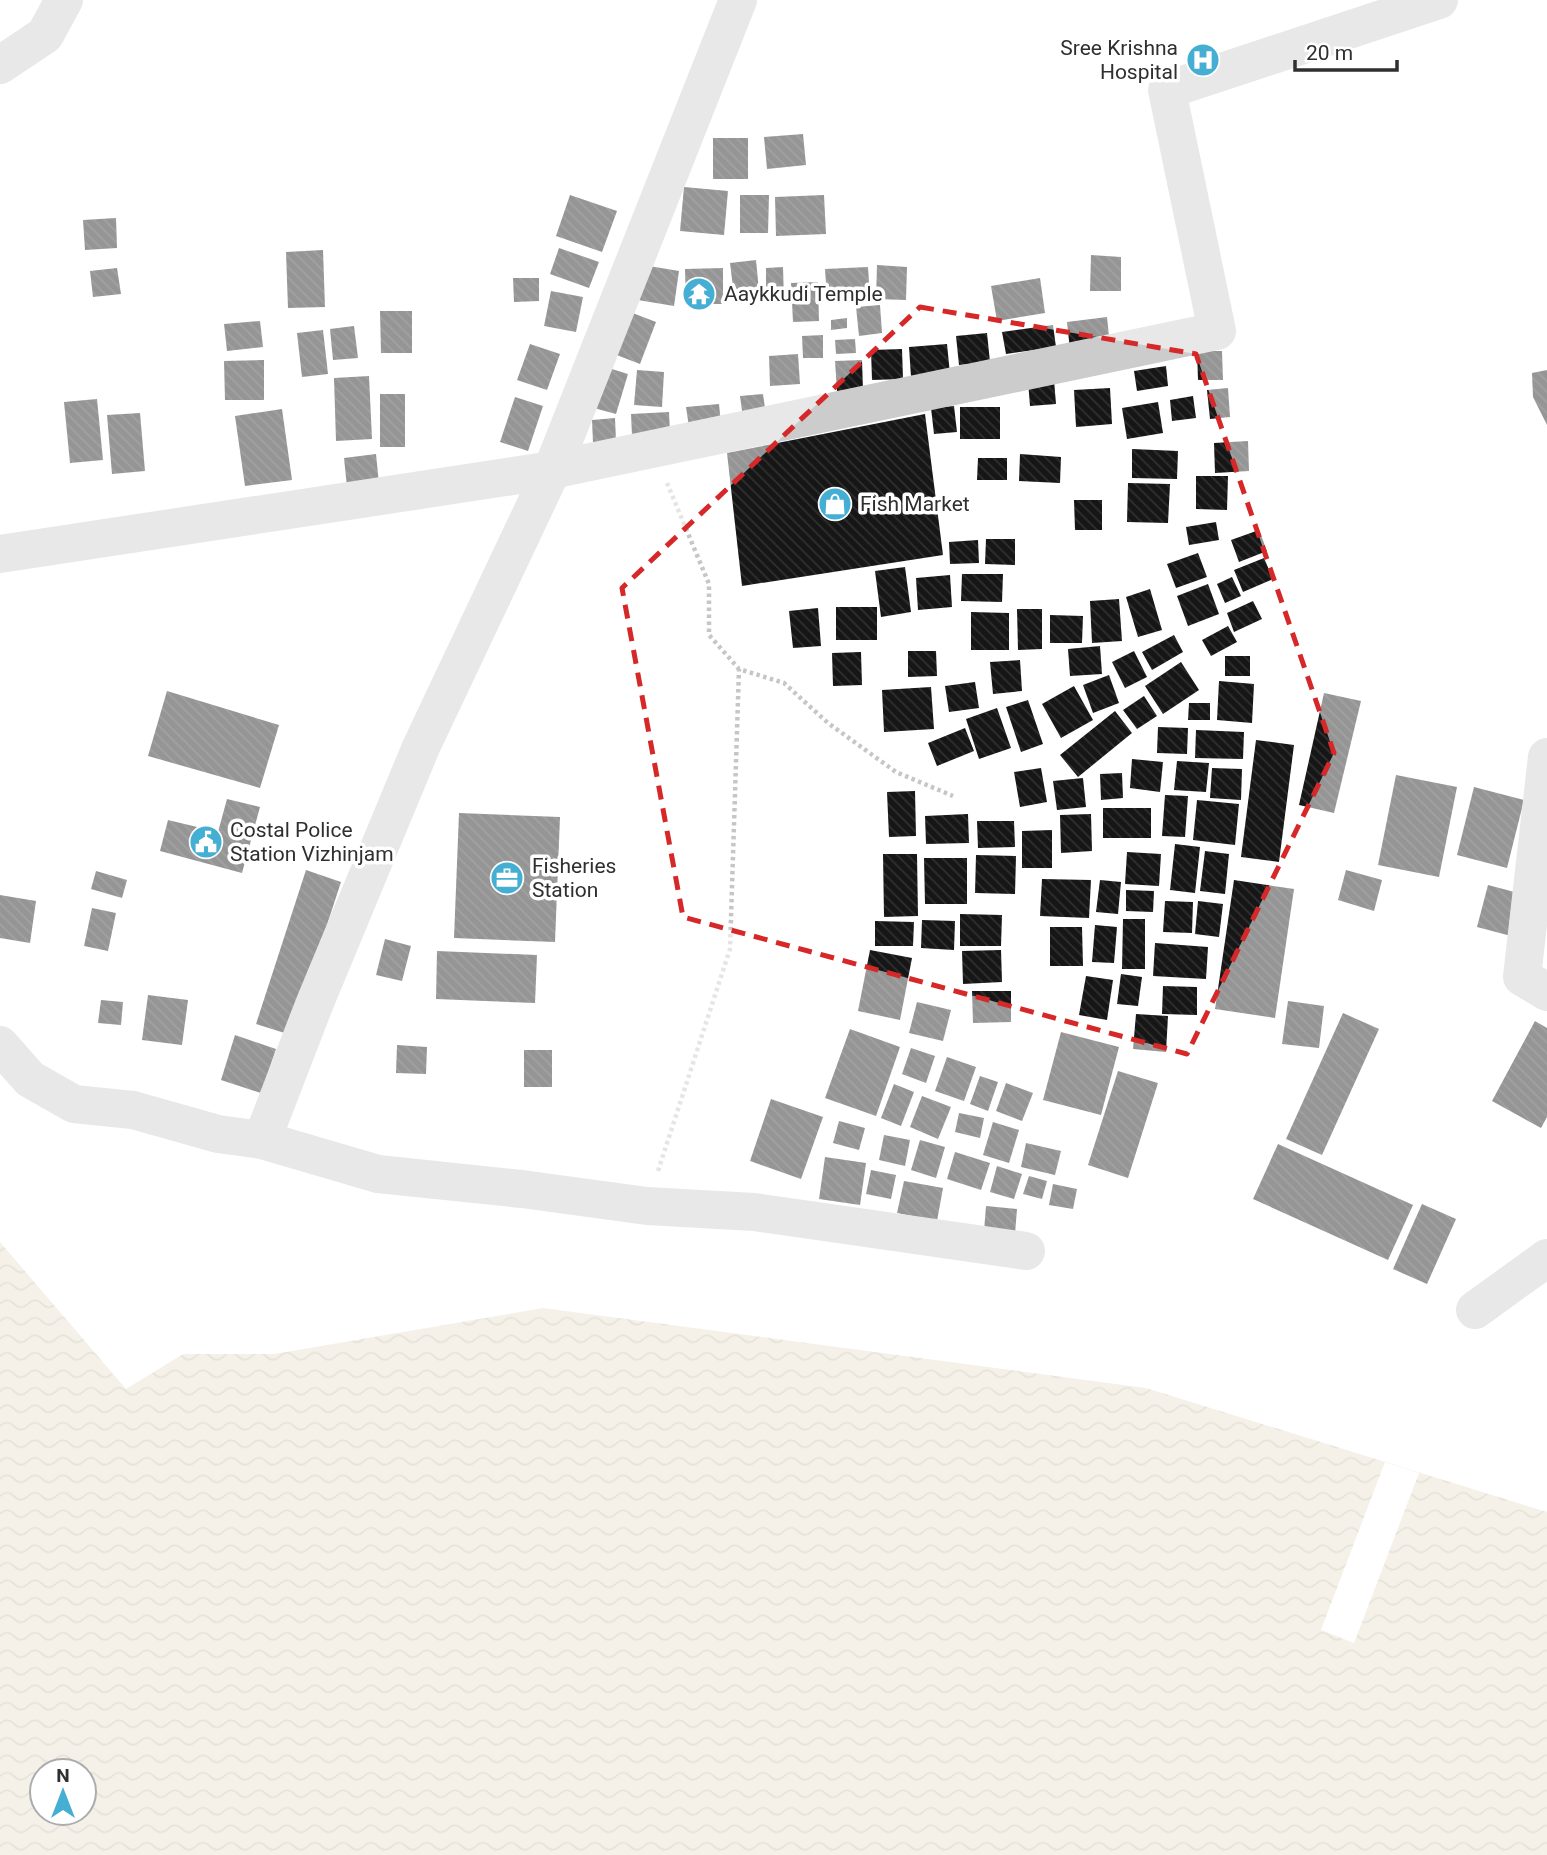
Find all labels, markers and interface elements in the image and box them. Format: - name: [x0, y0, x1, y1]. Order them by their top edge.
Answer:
- scale bar: [1295, 28, 1396, 72]
- place label: Sree Krishna Hospital: [1060, 36, 1178, 84]
- hospital icon: Sree Krishna Hospital: [1184, 41, 1222, 79]
- text: 20 m: [1306, 41, 1353, 65]
- temple icon: Aaykkudi Temple: [680, 275, 718, 313]
- place label: Aaykkudi Temple: [724, 282, 883, 306]
- shop icon: Fish Market: [816, 485, 854, 523]
- place label: Fish Market: [860, 492, 970, 516]
- place label: Costal Police Station Vizhinjam: [230, 818, 394, 866]
- public building icon: Costal Police Station Vizhinjam: [187, 823, 225, 861]
- place label: Fisheries Station: [532, 854, 616, 902]
- office icon: Fisheries Station: [488, 859, 526, 897]
- north arrow: [28, 1757, 98, 1827]
- text: N: [56, 1764, 70, 1787]

